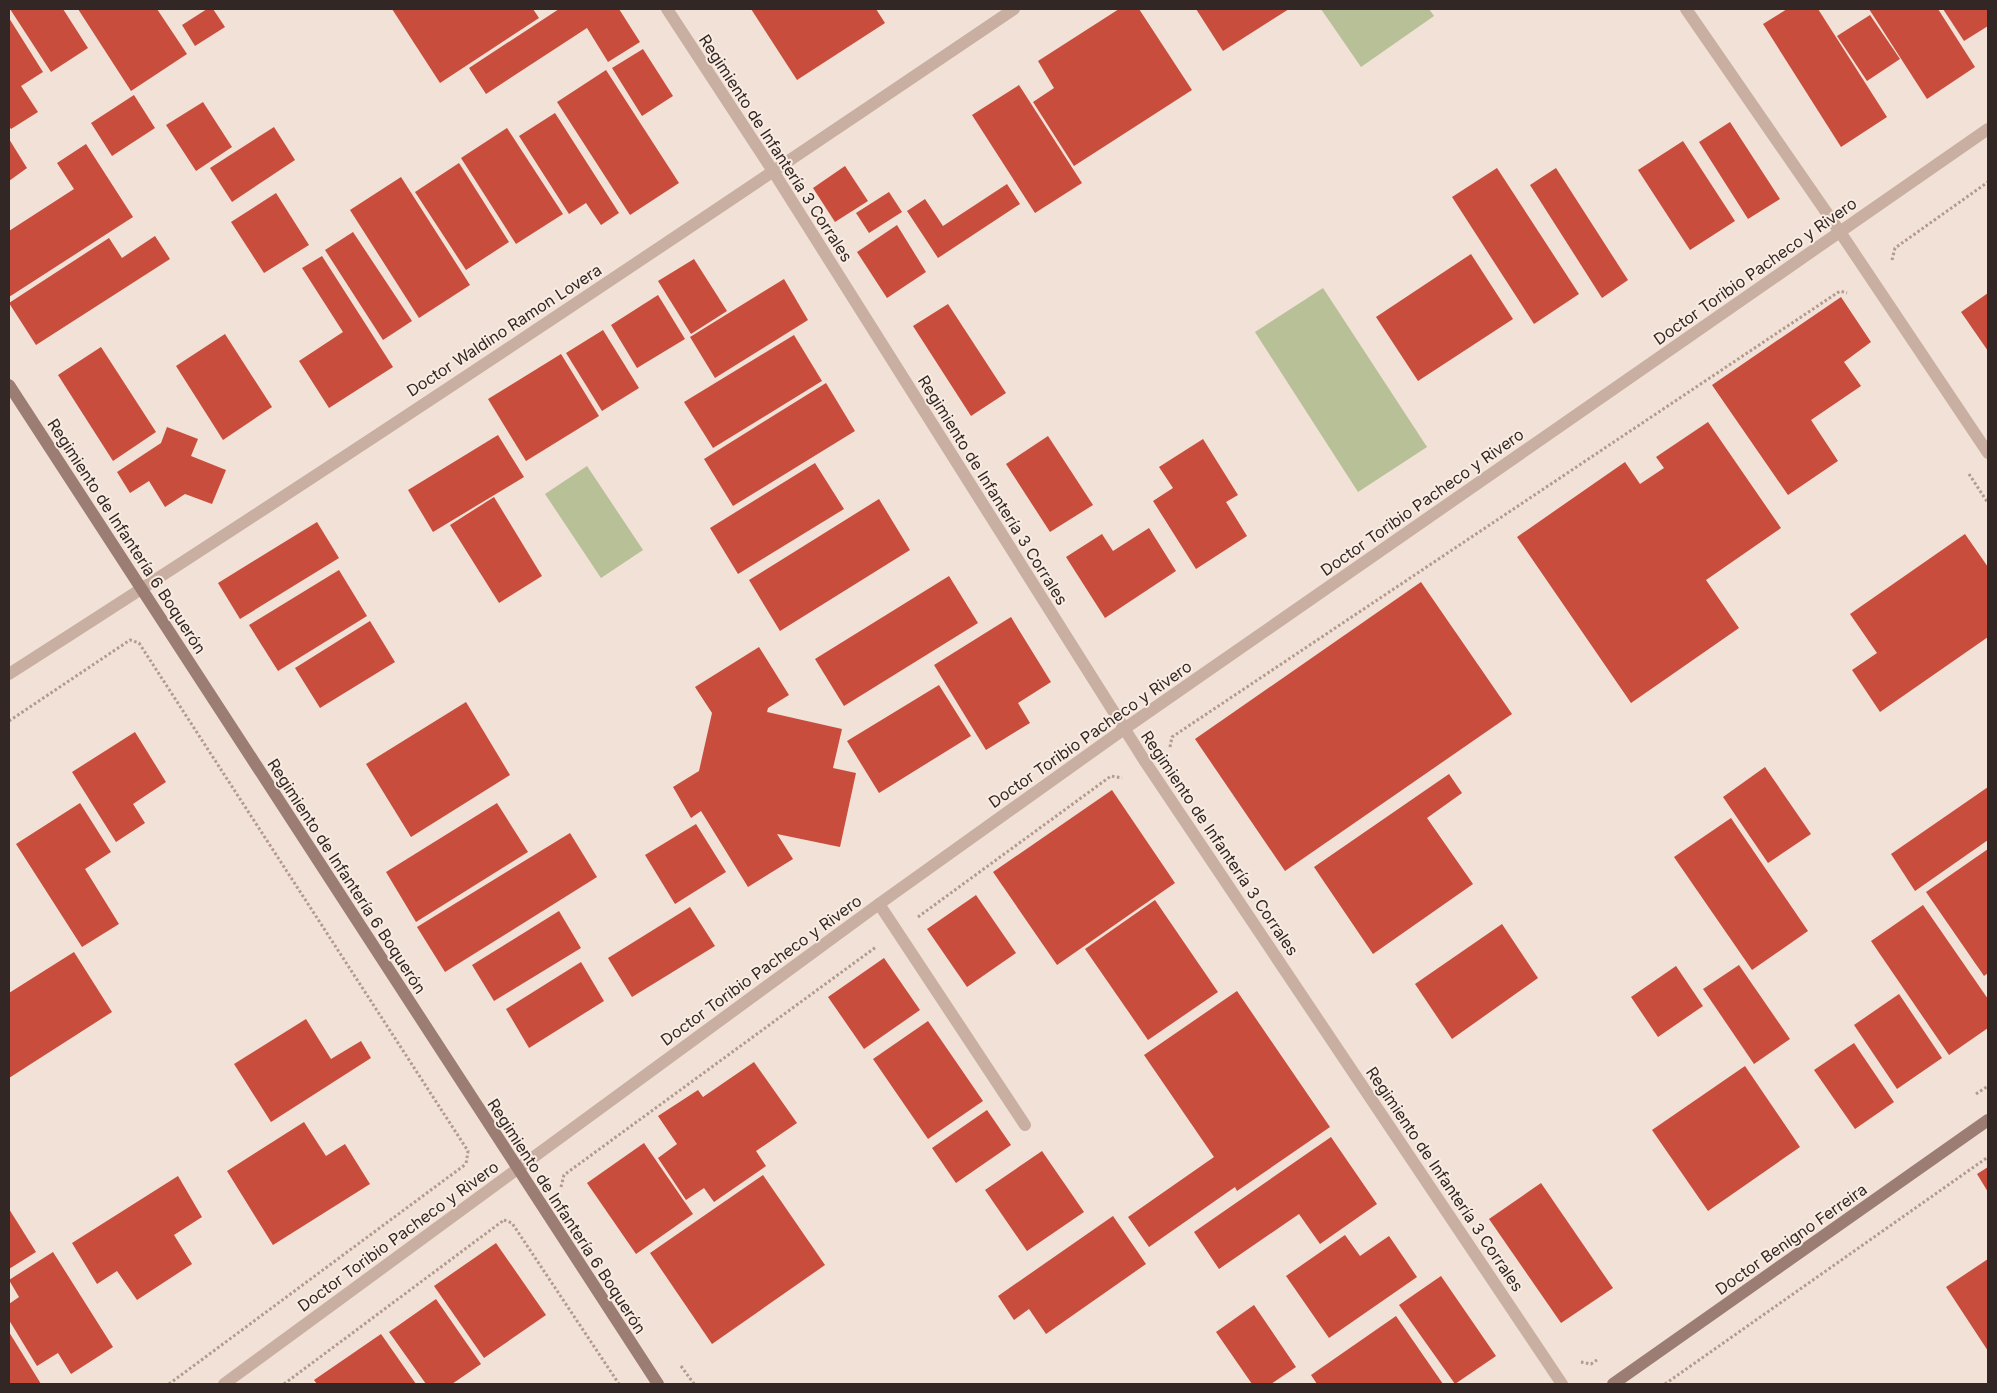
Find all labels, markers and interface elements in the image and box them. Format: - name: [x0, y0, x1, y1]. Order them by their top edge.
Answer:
- street label: Regimiento de Infantería 3 Corrales: [695, 31, 857, 265]
- street label: Doctor Toribio Pacheco y Rivero: [1650, 193, 1860, 349]
- street label: Doctor Waldino Ramon Lovera: [403, 259, 605, 401]
- street label: Regimiento de Infantería 3 Corrales: [914, 371, 1072, 609]
- street label: Regimiento de Infantería 6 Boquerón: [43, 415, 211, 657]
- street label: Doctor Toribio Pacheco y Rivero: [1317, 424, 1527, 580]
- street label: Doctor Toribio Pacheco y Rivero: [985, 656, 1195, 812]
- street label: Regimiento de Infantería 3 Corrales: [1137, 727, 1303, 959]
- street label: Regimiento de Infantería 6 Boquerón: [263, 755, 431, 997]
- street label: Doctor Toribio Pacheco y Rivero: [657, 890, 865, 1050]
- street label: Regimiento de Infantería 3 Corrales: [1362, 1063, 1528, 1295]
- street label: Regimiento de Infantería 6 Boquerón: [483, 1095, 651, 1337]
- street label: Doctor Toribio Pacheco y Rivero: [294, 1156, 502, 1316]
- street label: Doctor Benigno Ferreira: [1711, 1179, 1871, 1299]

